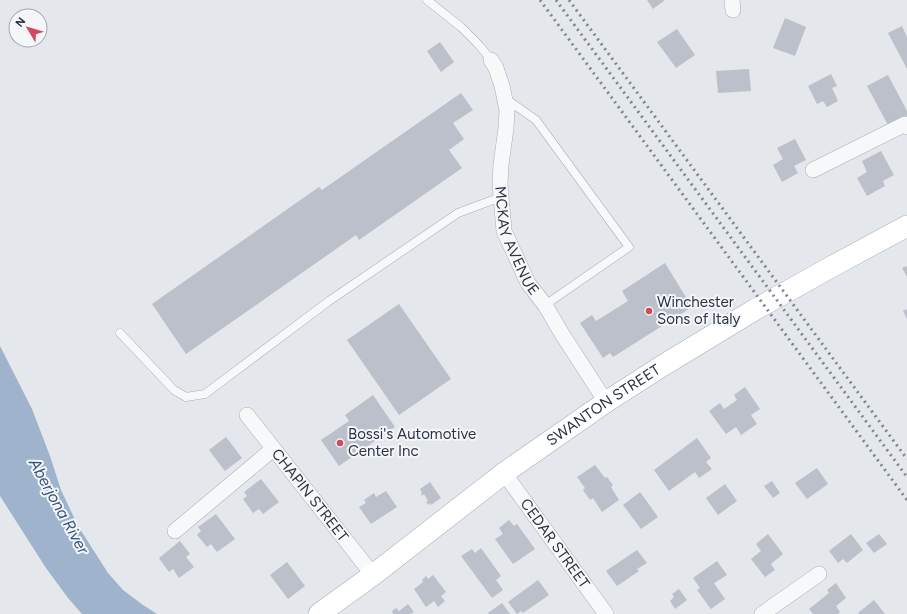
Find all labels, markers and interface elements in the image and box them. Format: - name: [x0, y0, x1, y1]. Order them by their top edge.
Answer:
- north arrow: [8, 8, 48, 48]
- text: N: [13, 15, 28, 30]
- street label: MCKAY AVENUE: [491, 185, 543, 299]
- place label: Winchester Sons of Italy: [657, 293, 741, 328]
- marker: Winchester Sons of Italy: [644, 306, 654, 316]
- street label: SWANTON STREET: [543, 360, 664, 450]
- place label: Bossi's Automotive Center Inc: [348, 425, 476, 460]
- marker: Bossi's Automotive Center Inc: [335, 438, 345, 448]
- street label: CHAPIN STREET: [268, 445, 353, 546]
- water label: Aberjona River: [24, 454, 93, 558]
- street label: CEDAR STREET: [517, 495, 594, 592]

